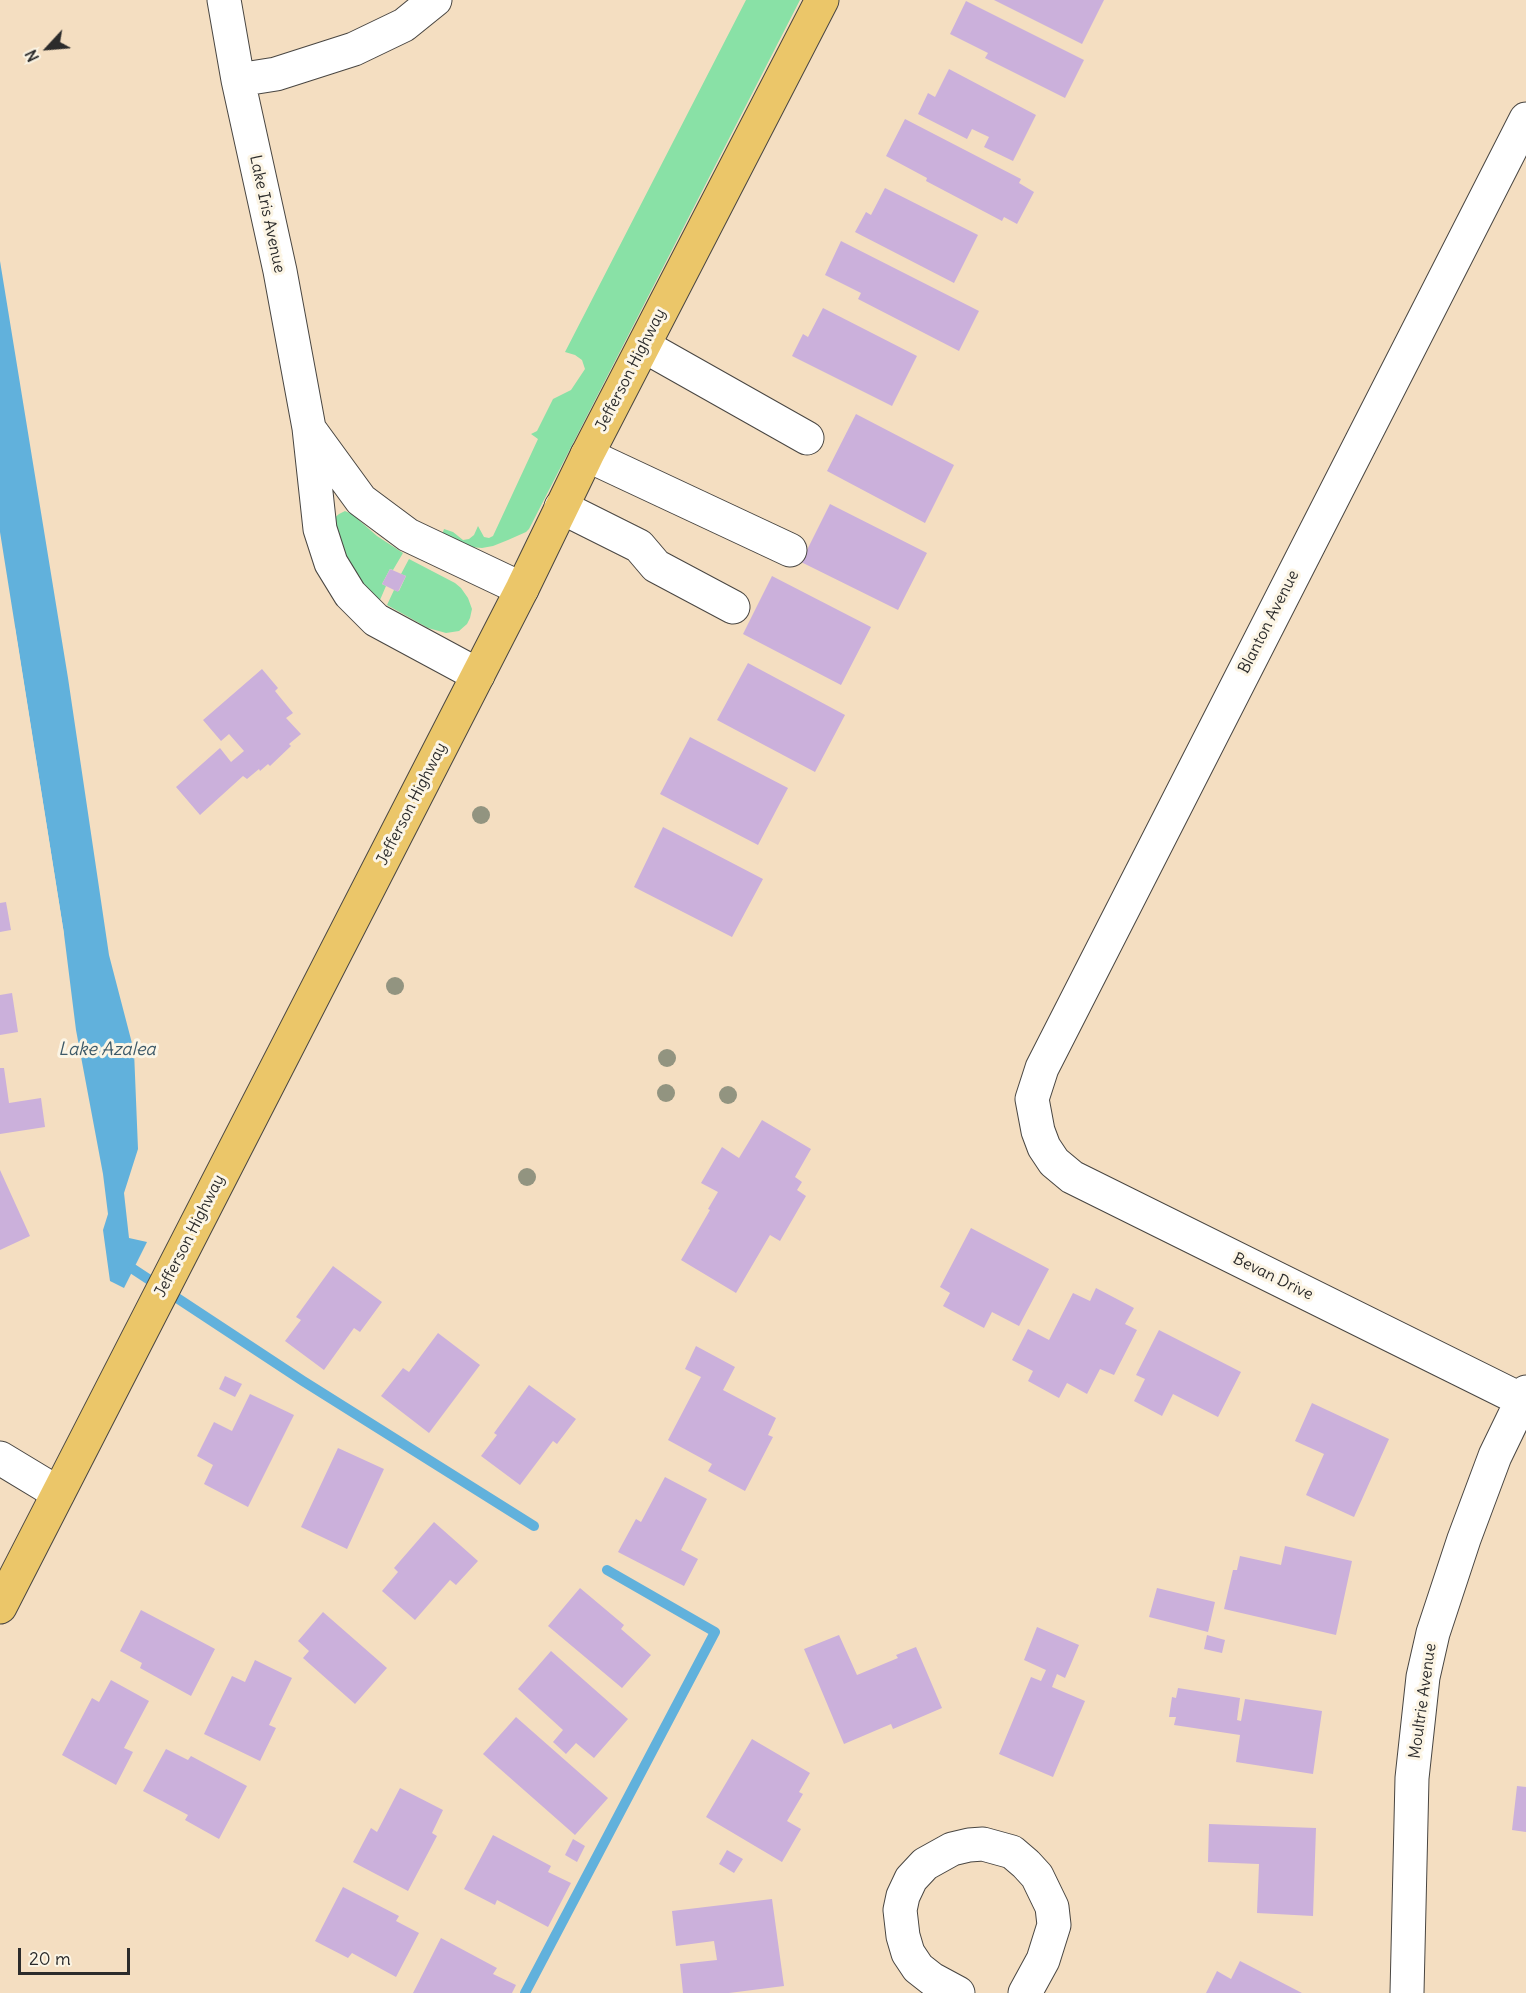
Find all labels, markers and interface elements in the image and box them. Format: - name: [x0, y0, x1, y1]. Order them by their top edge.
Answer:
- north arrow: [18, 18, 78, 78]
- text: N: [20, 47, 43, 65]
- street label: Lake Iris Avenue: [245, 153, 289, 275]
- street label: Jefferson Highway: [592, 305, 670, 435]
- street label: Blanton Avenue: [1235, 567, 1303, 677]
- street label: Jefferson Highway: [373, 739, 451, 869]
- water label: Lake Azalea: [58, 1039, 156, 1061]
- street label: Jefferson Highway: [151, 1171, 229, 1301]
- street label: Bevan Drive: [1230, 1249, 1316, 1305]
- street label: Moultrie Avenue: [1405, 1642, 1441, 1760]
- scale bar: [21, 1936, 134, 1974]
- text: 20 m: [29, 1947, 71, 1970]

